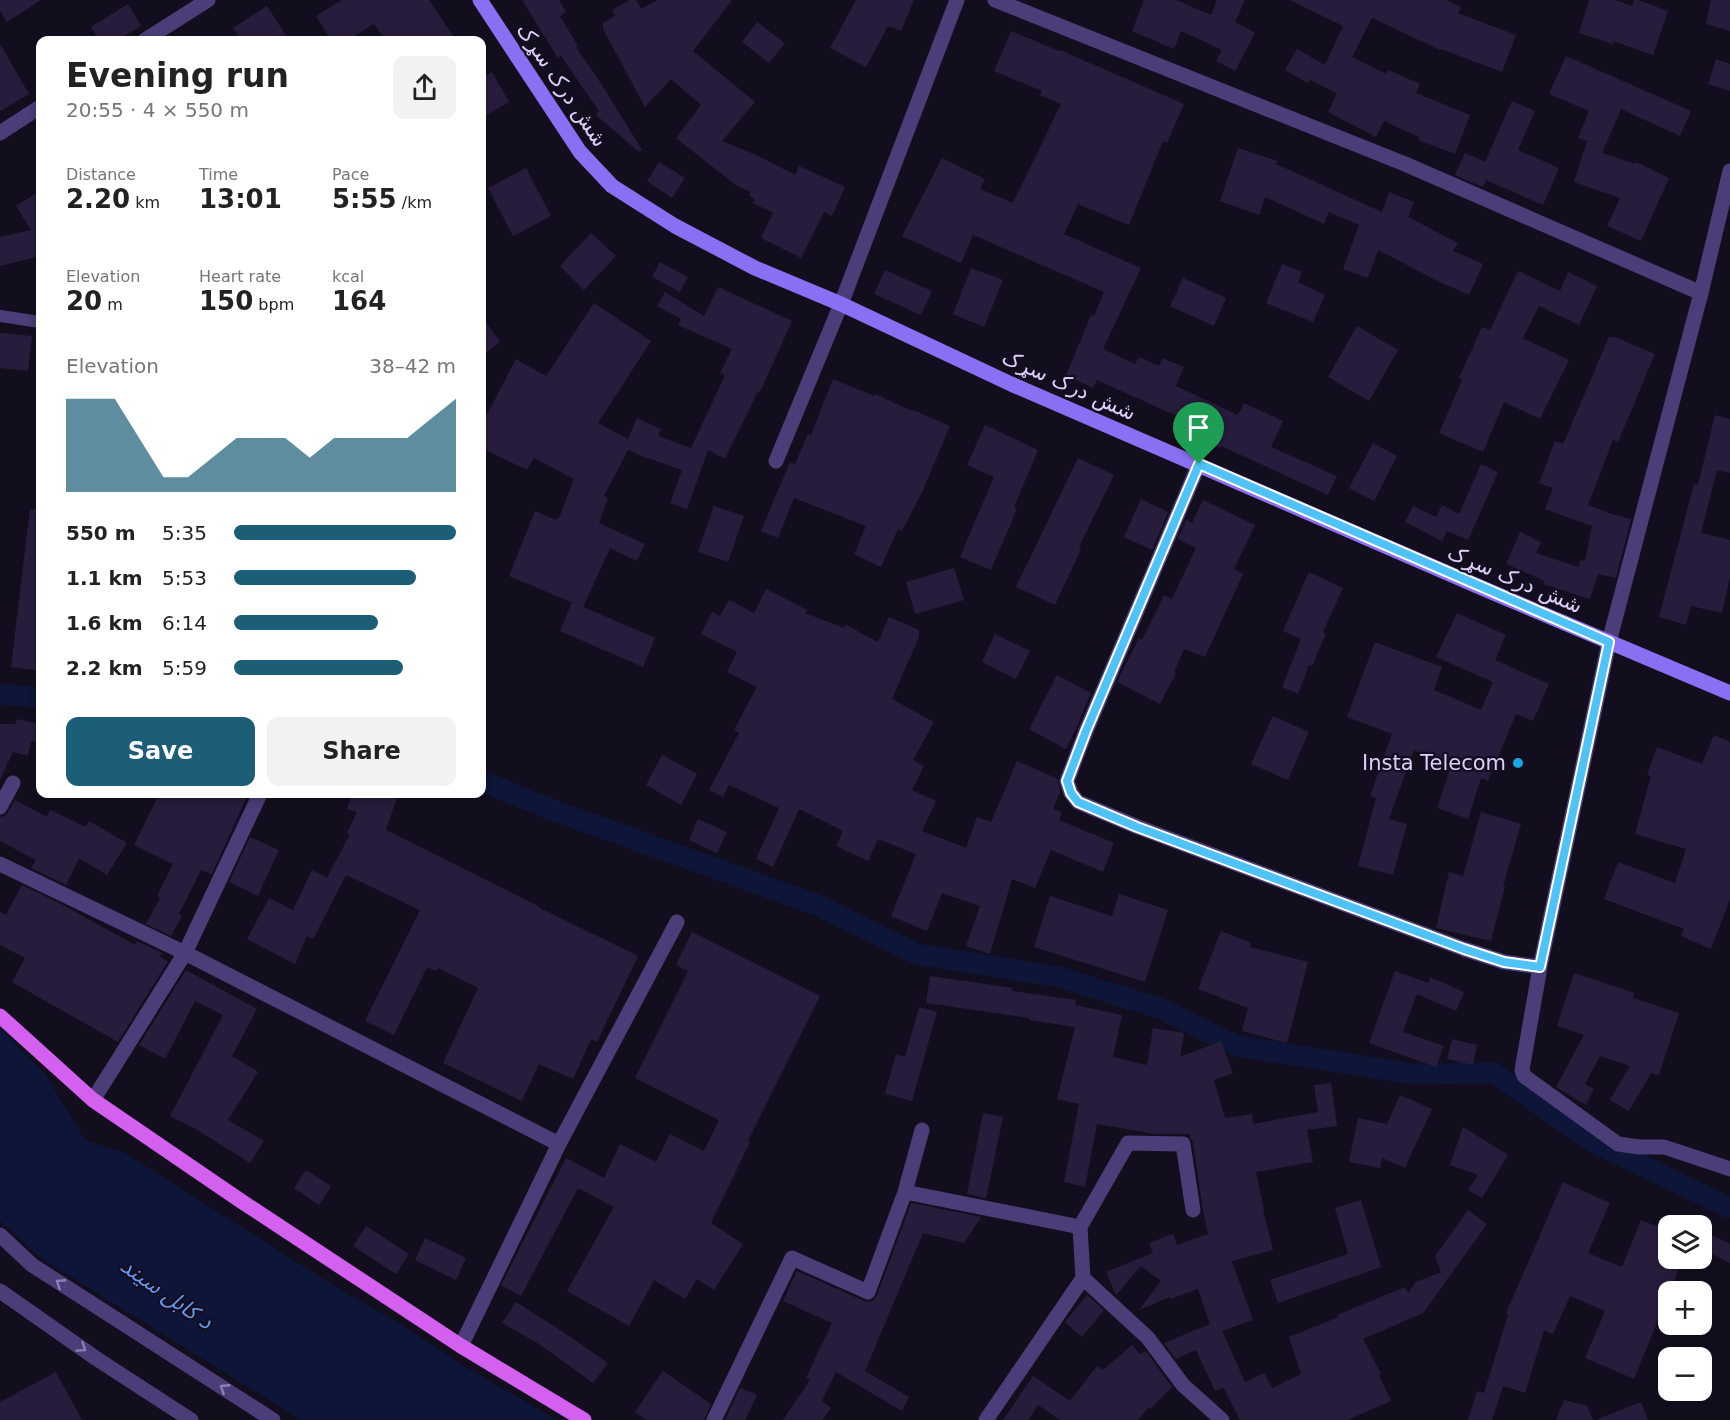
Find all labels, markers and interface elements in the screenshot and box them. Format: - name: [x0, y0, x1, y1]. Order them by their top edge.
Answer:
- street label: شش درک سړک: [511, 19, 612, 152]
- text: Evening run: [66, 56, 289, 95]
- button: share: [393, 56, 456, 119]
- text: 20:55 · 4 × 550 m: [66, 98, 249, 122]
- text: Distance: [66, 165, 136, 184]
- text: Time: [199, 165, 238, 184]
- text: Pace: [332, 165, 369, 184]
- text: 2.20: [66, 184, 130, 214]
- text: 13:01: [199, 184, 282, 214]
- text: 5:55: [332, 184, 397, 214]
- text: km: [130, 193, 160, 212]
- text: /km: [397, 193, 432, 212]
- text: Elevation: [66, 267, 140, 286]
- text: Heart rate: [199, 267, 281, 286]
- text: kcal: [332, 267, 364, 286]
- text: 20: [66, 286, 102, 316]
- text: 150: [199, 286, 253, 316]
- text: 164: [332, 286, 386, 316]
- text: m: [102, 295, 123, 314]
- text: bpm: [253, 295, 294, 314]
- street label: شش درک سړک: [998, 345, 1140, 426]
- text: Elevation: [66, 354, 159, 378]
- text: 38–42 m: [369, 354, 456, 378]
- pin: [1173, 402, 1224, 464]
- icon: arrive: [1182, 411, 1215, 444]
- text: 550 m: [66, 521, 136, 545]
- text: 5:35: [162, 521, 207, 545]
- street label: شش درک سړک: [1444, 540, 1586, 619]
- text: 1.1 km: [66, 566, 143, 590]
- text: 5:53: [162, 566, 207, 590]
- text: 1.6 km: [66, 611, 143, 635]
- text: 6:14: [162, 611, 207, 635]
- text: 2.2 km: [66, 656, 143, 680]
- text: 5:59: [162, 656, 207, 680]
- button: Save: [66, 717, 255, 786]
- button: Share: [267, 717, 456, 786]
- place label: Insta Telecom: [1362, 751, 1506, 775]
- marker: Insta Telecom: [1511, 756, 1525, 770]
- map controls: [1658, 1215, 1712, 1401]
- button: layers: [1658, 1215, 1712, 1269]
- water label: د کابل سيند: [115, 1253, 218, 1335]
- one-way arrow: [56, 1279, 67, 1290]
- button: +: [1658, 1281, 1712, 1335]
- one-way arrow: [76, 1341, 87, 1352]
- button: −: [1658, 1347, 1712, 1401]
- one-way arrow: [220, 1384, 230, 1396]

